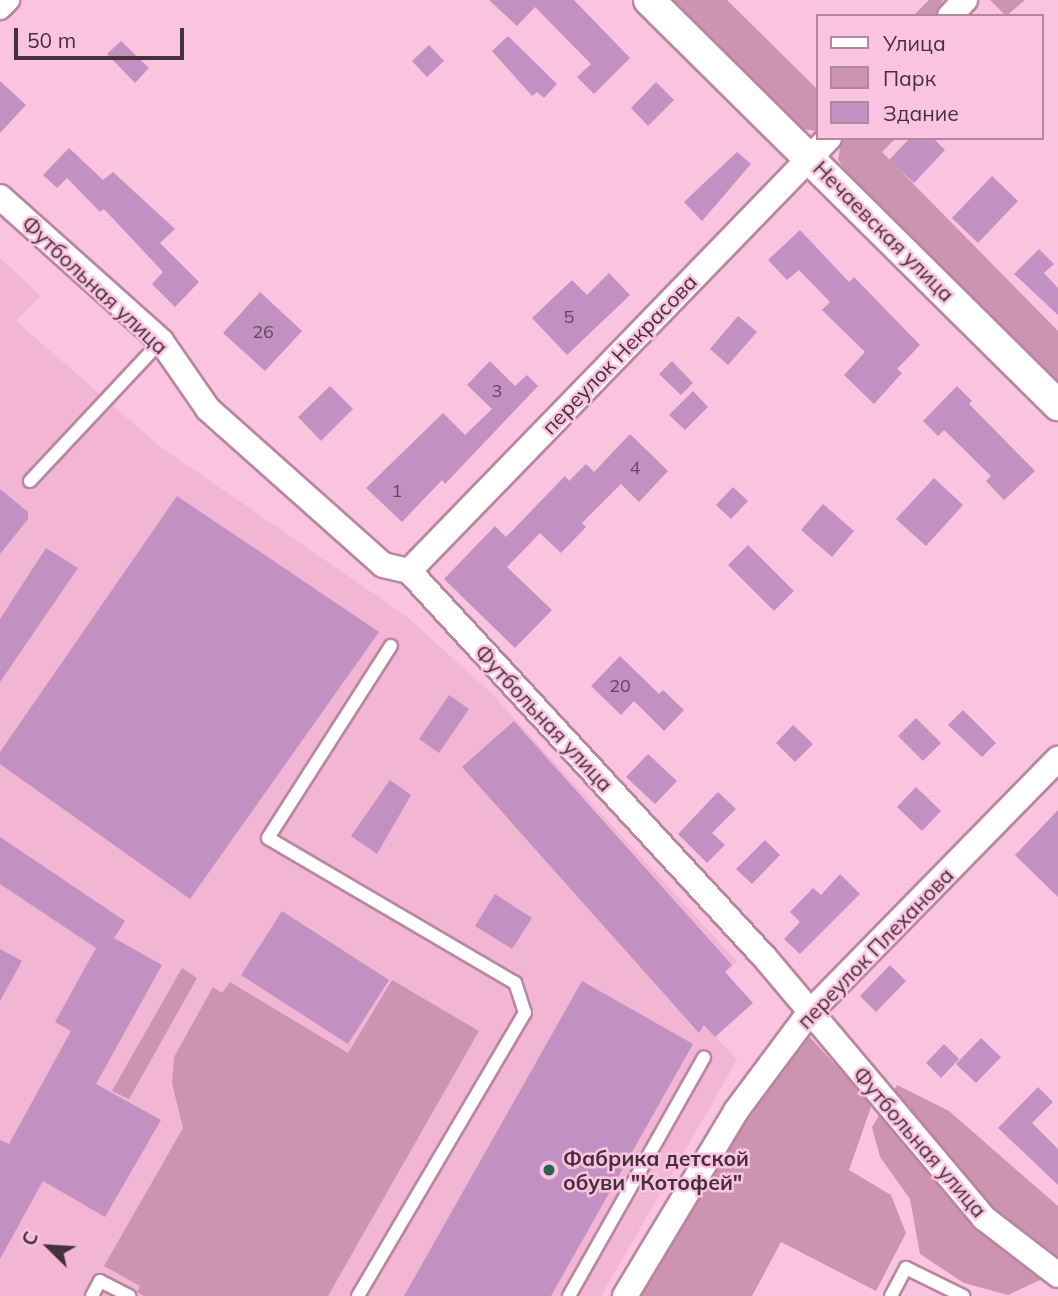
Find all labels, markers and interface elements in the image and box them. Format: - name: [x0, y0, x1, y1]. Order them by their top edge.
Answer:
- scale bar: [18, 14, 187, 58]
- legend: [816, 14, 1044, 140]
- text: 50 m: [27, 27, 76, 53]
- text: Улица: [883, 30, 946, 56]
- text: Парк: [883, 65, 936, 91]
- text: Здание: [883, 100, 959, 126]
- street label: Нечаевская улица: [808, 155, 960, 307]
- street label: Футбольная улица: [17, 211, 173, 359]
- street label: переулок Некрасова: [536, 269, 702, 439]
- house number: 5: [564, 306, 574, 328]
- house number: 26: [252, 321, 274, 343]
- house number: 3: [492, 380, 502, 402]
- house number: 4: [630, 457, 640, 479]
- house number: 1: [392, 480, 402, 502]
- street label: Футбольная улица: [470, 640, 618, 796]
- house number: 20: [609, 675, 631, 697]
- street label: переулок Плеханова: [792, 862, 958, 1034]
- street label: Футбольная улица: [848, 1062, 992, 1222]
- place label: Фабрика детской обуви "Котофей": [563, 1145, 749, 1195]
- marker: Фабрика детской обуви "Котофей": [541, 1162, 557, 1178]
- north arrow: [14, 1212, 84, 1282]
- text: С: [16, 1228, 43, 1249]

